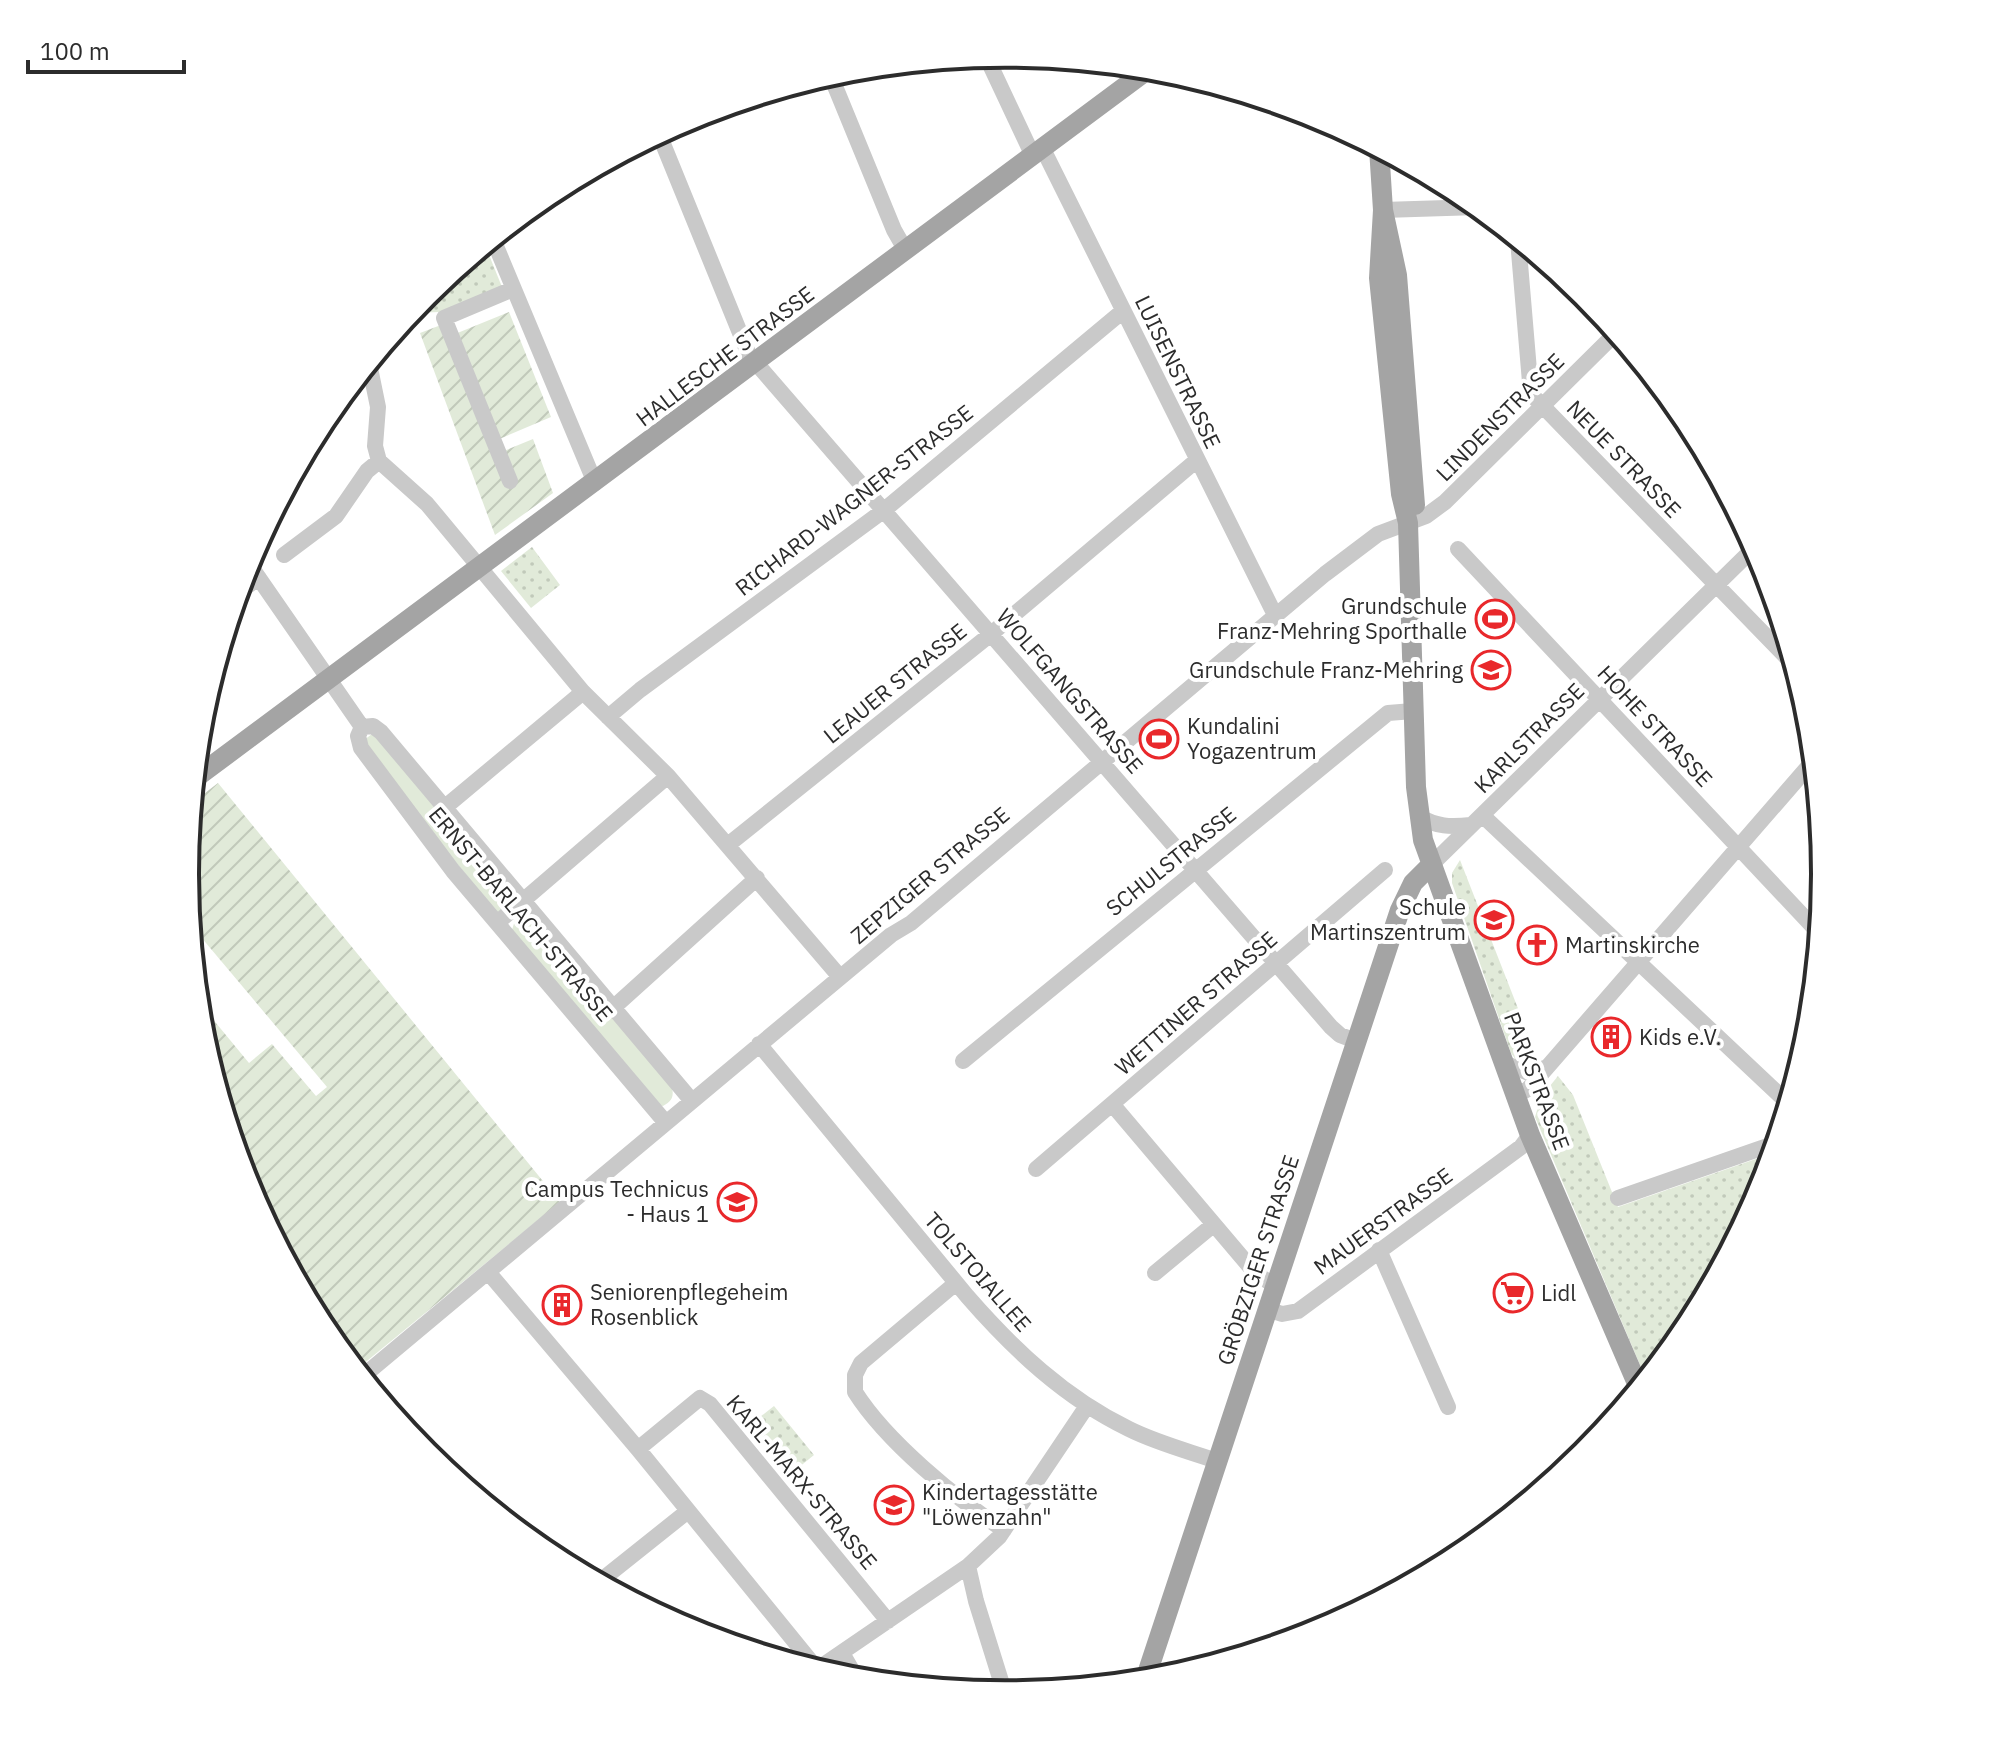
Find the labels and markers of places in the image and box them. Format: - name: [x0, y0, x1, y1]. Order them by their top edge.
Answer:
- place label: Grundschule Franz-Mehring Sporthalle: [1217, 591, 1467, 645]
- sports icon: Grundschule Franz-Mehring Sporthalle: [1474, 598, 1516, 640]
- school or university icon: Grundschule Franz-Mehring: [1470, 649, 1512, 691]
- place label: Grundschule Franz-Mehring: [1189, 655, 1463, 684]
- place label: Kundalini Yogazentrum: [1187, 711, 1317, 765]
- sports icon: Kundalini Yogazentrum: [1138, 718, 1180, 760]
- place label: Schule Martinszentrum: [1310, 892, 1466, 946]
- school or university icon: Schule Martinszentrum: [1473, 899, 1515, 941]
- church icon: Martinskirche: [1516, 924, 1558, 966]
- place label: Martinskirche: [1565, 930, 1700, 959]
- building icon: Kids e.V.: [1590, 1016, 1632, 1058]
- place label: Kids e.V.: [1639, 1022, 1721, 1051]
- place label: Campus Technicus - Haus 1: [524, 1174, 709, 1228]
- school or university icon: Campus Technicus - Haus 1: [716, 1181, 758, 1223]
- supermarket icon: Lidl: [1492, 1272, 1534, 1314]
- place label: Seniorenpflegeheim Rosenblick: [590, 1277, 788, 1331]
- place label: Lidl: [1541, 1278, 1576, 1307]
- building icon: Seniorenpflegeheim Rosenblick: [541, 1284, 583, 1326]
- place label: Kindertagesstätte "Löwenzahn": [922, 1477, 1098, 1531]
- school or university icon: Kindertagesstätte "Löwenzahn": [873, 1484, 915, 1526]

